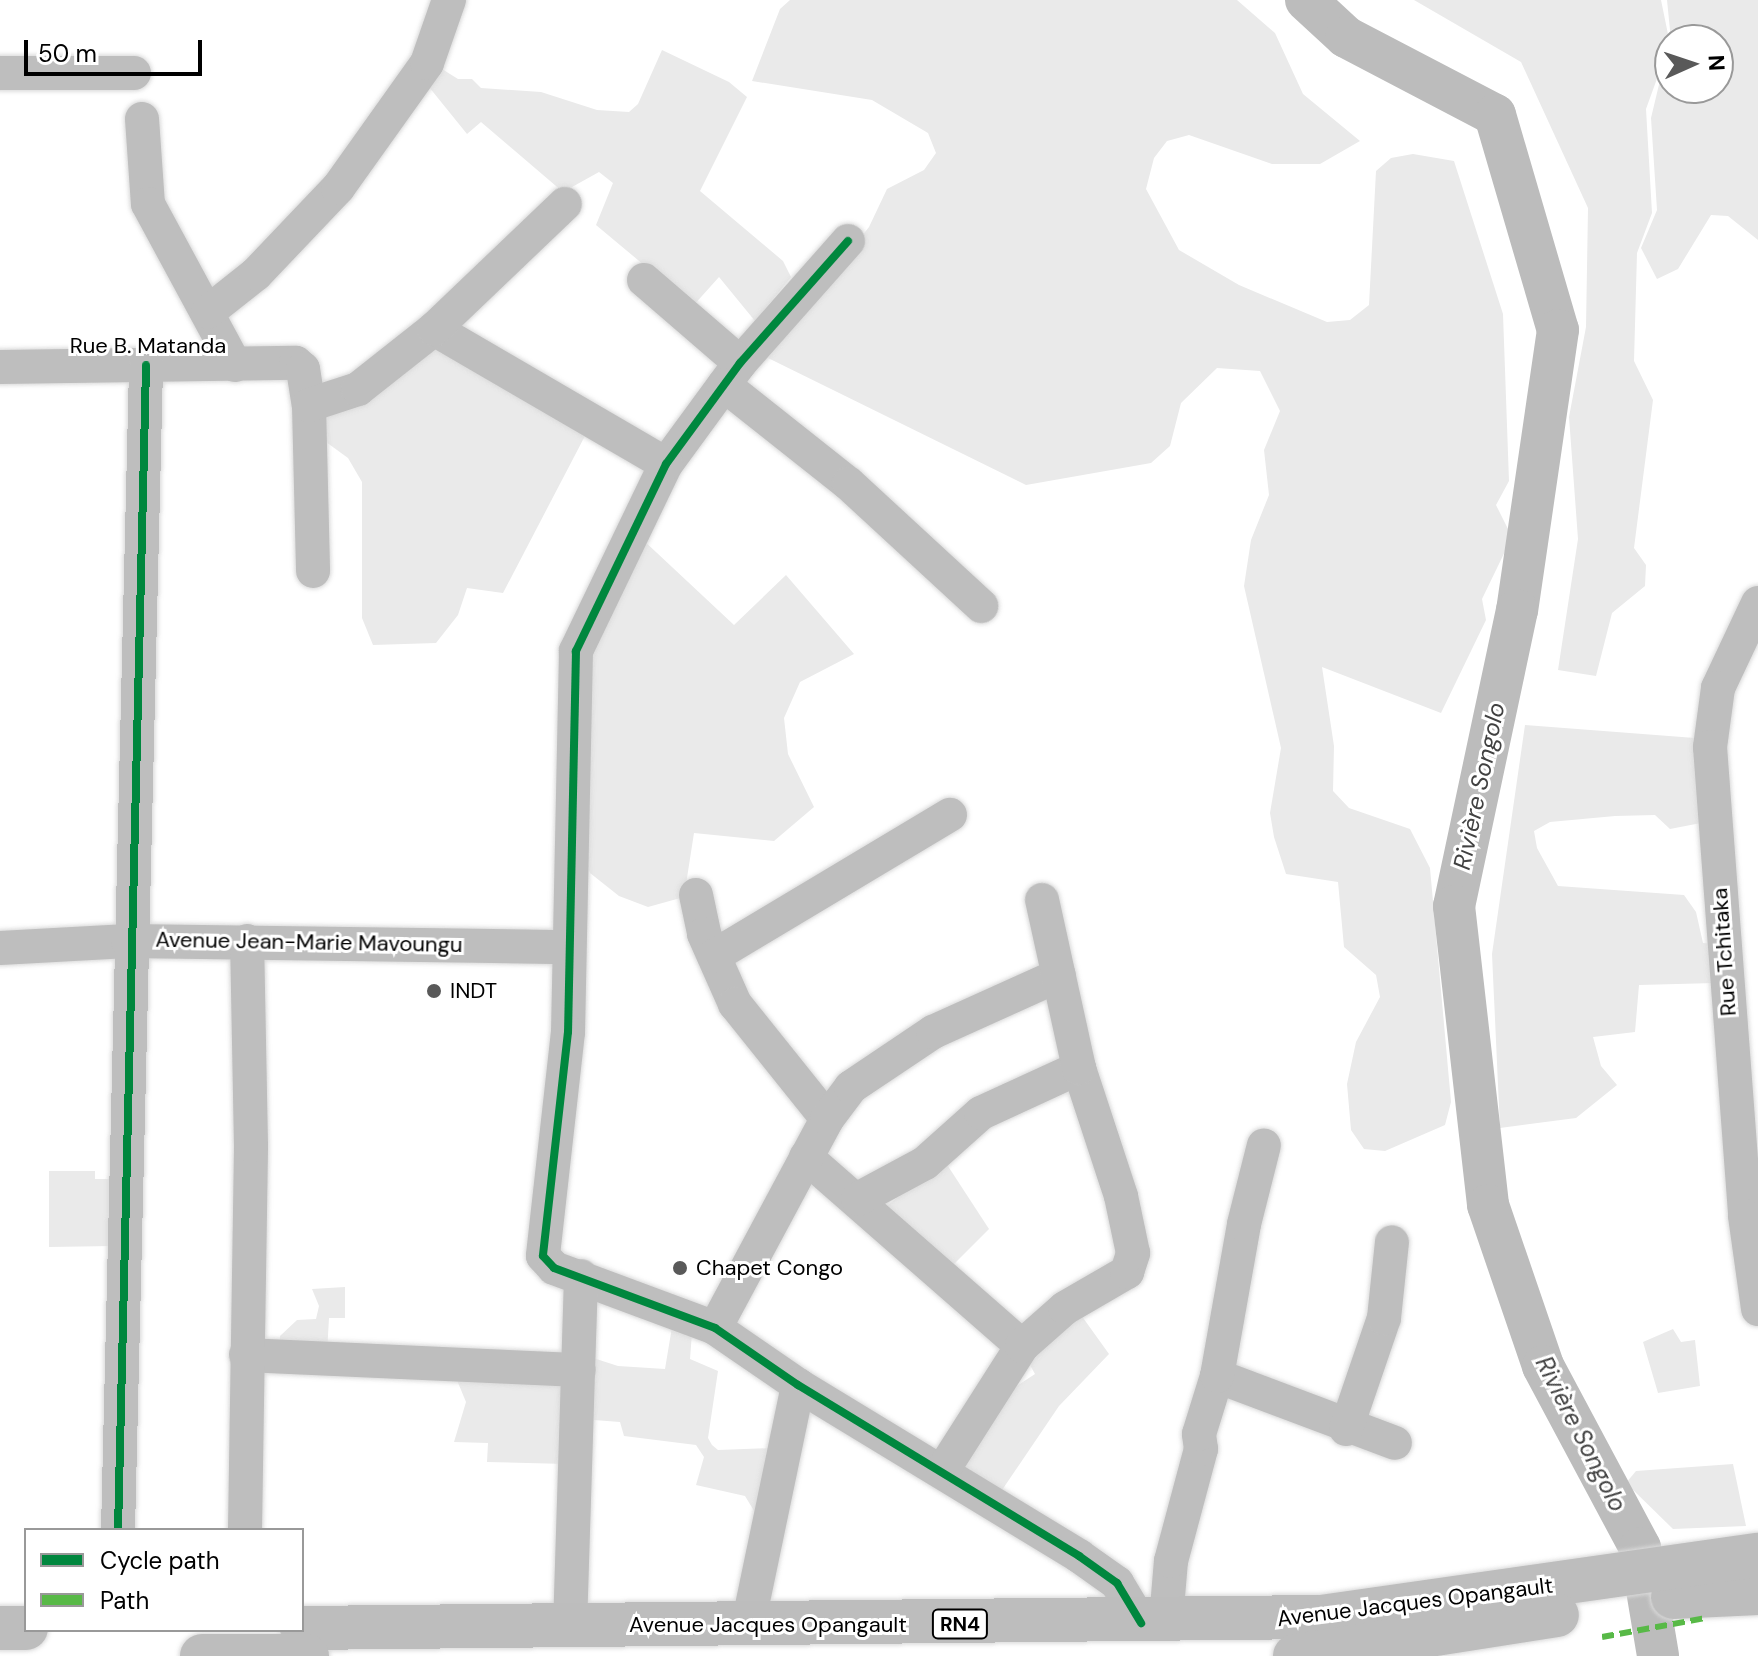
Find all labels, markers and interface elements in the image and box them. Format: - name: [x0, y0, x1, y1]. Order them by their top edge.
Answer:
- scale bar: [28, 24, 206, 74]
- north arrow: [1654, 24, 1734, 104]
- text: 50 m: [38, 38, 97, 69]
- text: N: [1702, 54, 1731, 72]
- street label: Rue B. Matanda: [70, 333, 226, 359]
- water label: Rivière Songolo: [1447, 700, 1511, 872]
- street label: Rue Tchitaka: [1706, 887, 1742, 1017]
- street label: Avenue Jean-Marie Mavoungu: [155, 926, 463, 958]
- place label: INDT: [450, 978, 497, 1004]
- marker: INDT: [425, 982, 443, 1000]
- place label: Chapet Congo: [696, 1255, 843, 1281]
- marker: Chapet Congo: [671, 1259, 689, 1277]
- water label: Rivière Songolo: [1529, 1352, 1633, 1516]
- legend: [24, 1528, 304, 1632]
- text: Cycle path: [100, 1545, 219, 1576]
- street label: Avenue Jacques Opangault: [1276, 1572, 1554, 1632]
- text: Path: [100, 1585, 149, 1616]
- road number: RN4: [930, 1608, 990, 1640]
- street label: Avenue Jacques Opangault: [629, 1612, 907, 1638]

